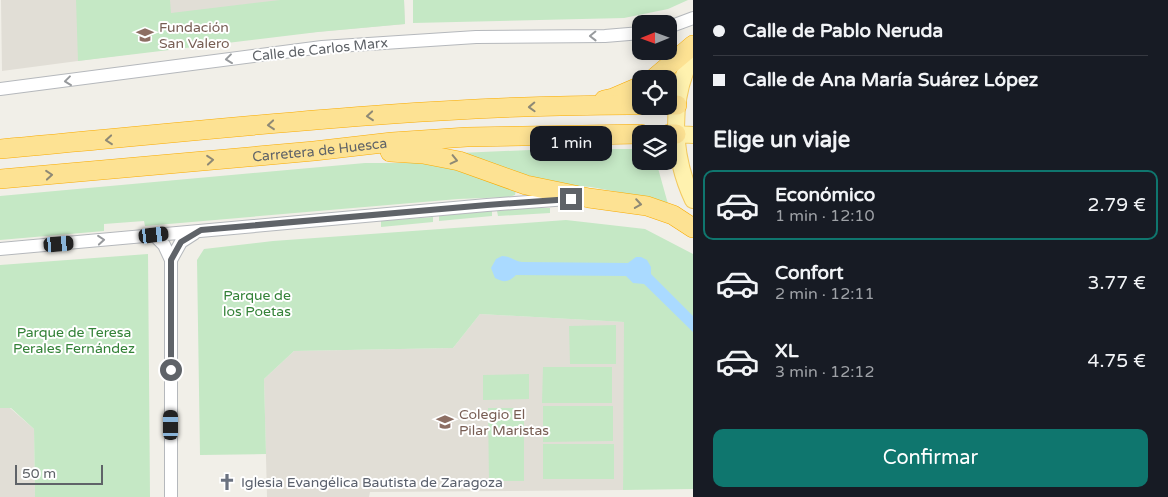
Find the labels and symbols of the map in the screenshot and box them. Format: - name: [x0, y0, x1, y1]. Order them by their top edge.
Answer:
- north arrow: [632, 15, 678, 60]
- place label: Fundación San Valero: [159, 19, 230, 52]
- school or university icon: Fundación San Valero: [135, 25, 155, 45]
- one-way arrow: [588, 31, 596, 41]
- street label: Calle de Carlos Marx: [251, 34, 389, 65]
- one-way arrow: [225, 53, 233, 63]
- one-way arrow: [64, 75, 72, 85]
- one-way arrow: [528, 101, 536, 112]
- one-way arrow: [366, 111, 374, 122]
- one-way arrow: [267, 119, 275, 130]
- callout: 1 min: [530, 126, 612, 162]
- one-way arrow: [105, 134, 113, 145]
- street label: Carretera de Huesca: [252, 135, 388, 165]
- one-way arrow: [450, 154, 459, 165]
- one-way arrow: [207, 155, 215, 166]
- one-way arrow: [45, 170, 53, 181]
- route end: [560, 188, 582, 210]
- one-way arrow: [633, 199, 642, 209]
- car: [138, 226, 169, 244]
- car: [43, 235, 74, 253]
- one-way arrow: [97, 235, 105, 246]
- park label: Parque de los Poetas: [223, 287, 291, 320]
- park label: Parque de Teresa Perales Fernández: [13, 324, 135, 357]
- route start: [160, 359, 182, 381]
- place label: Colegio El Pilar Maristas: [459, 406, 549, 439]
- car: [163, 410, 178, 440]
- school or university icon: Colegio El Pilar Maristas: [435, 412, 455, 432]
- scale bar: [15, 462, 102, 485]
- church icon: Iglesia Evangélica Bautista de Zaragoza: [217, 472, 237, 492]
- place label: Iglesia Evangélica Bautista de Zaragoza: [241, 474, 503, 491]

